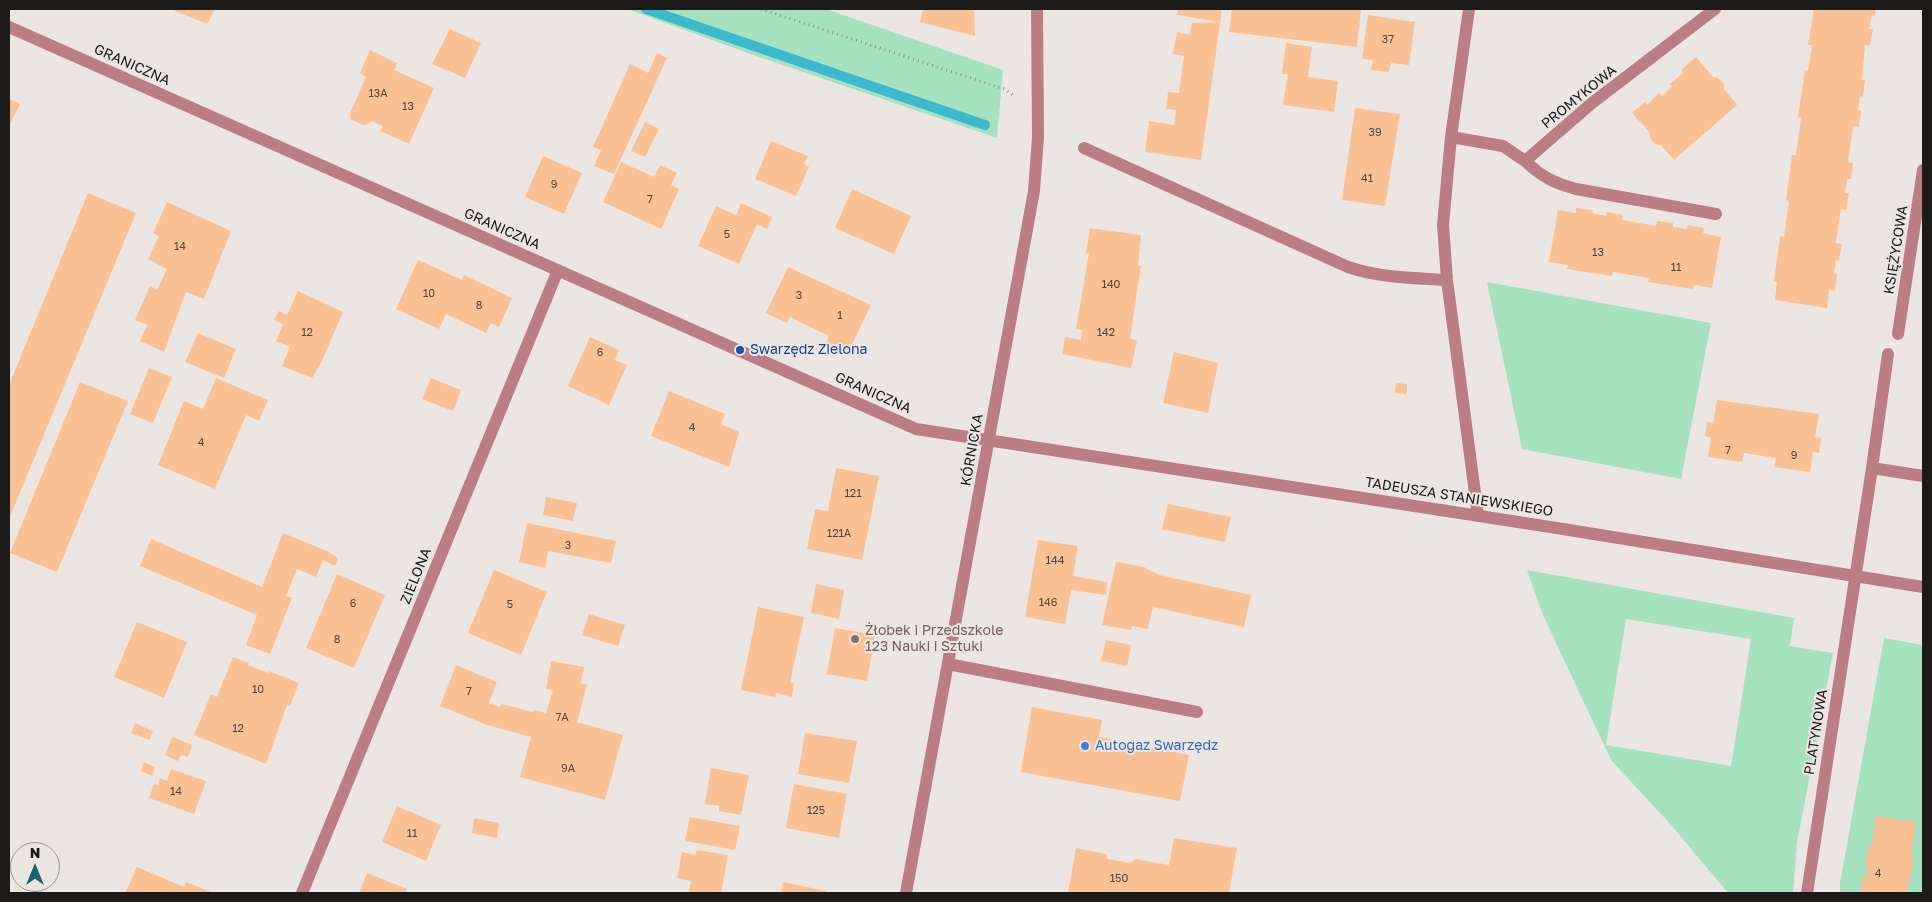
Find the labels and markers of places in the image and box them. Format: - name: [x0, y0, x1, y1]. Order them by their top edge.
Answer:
- place label: Swarzędz Zielona: [750, 342, 867, 358]
- marker: Swarzędz Zielona: [734, 344, 746, 356]
- place label: Żłobek i Przedszkole 123 Nauki i Sztuki: [865, 623, 1003, 656]
- marker: Żłobek i Przedszkole 123 Nauki i Sztuki: [849, 633, 861, 645]
- place label: Autogaz Swarzędz: [1095, 738, 1218, 754]
- marker: Autogaz Swarzędz: [1079, 740, 1091, 752]

